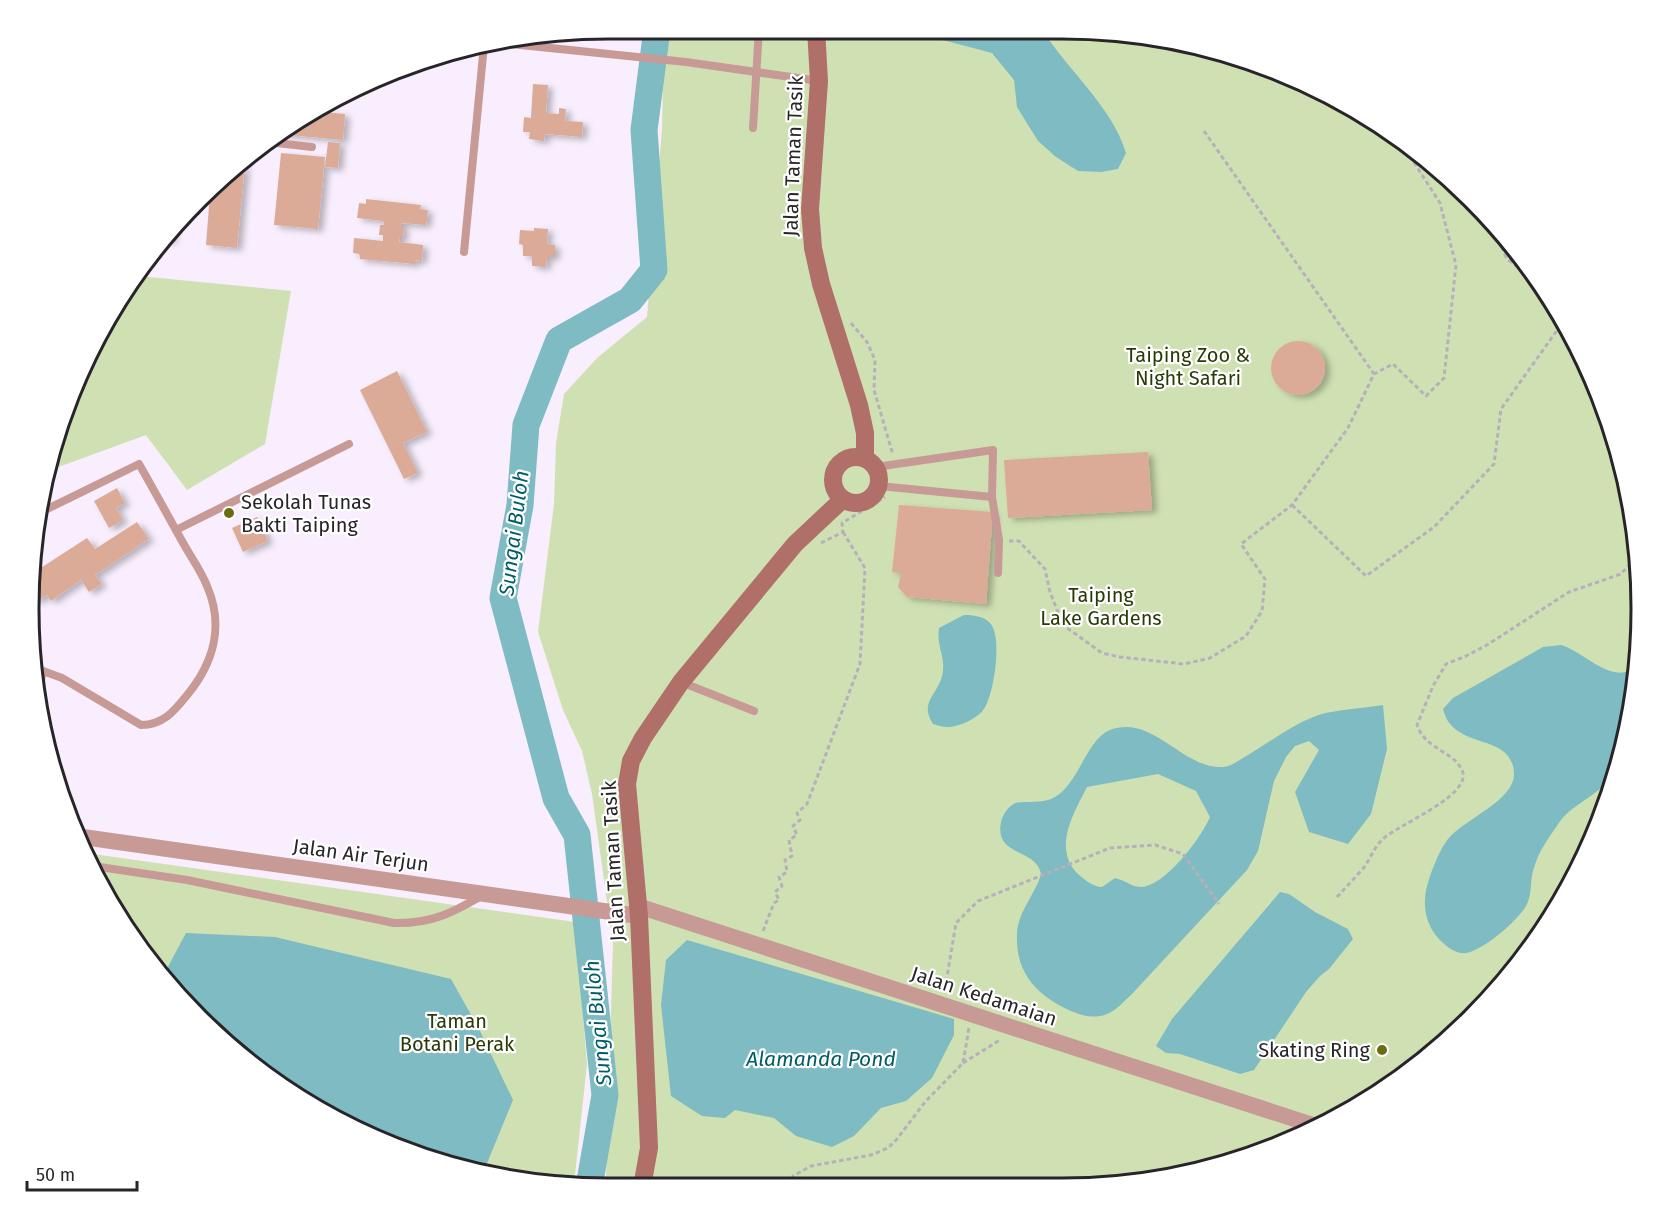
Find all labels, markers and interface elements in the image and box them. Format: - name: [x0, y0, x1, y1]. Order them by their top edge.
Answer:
- street label: Jalan Taman Tasik: [778, 74, 808, 237]
- park label: Taiping Zoo & Night Safari: [1126, 343, 1250, 390]
- water label: Sungai Buloh: [493, 469, 535, 598]
- place label: Sekolah Tunas Bakti Taiping: [241, 490, 371, 537]
- marker: Sekolah Tunas Bakti Taiping: [222, 506, 236, 520]
- park label: Taiping Lake Gardens: [1040, 583, 1162, 630]
- street label: Jalan Taman Tasik: [597, 779, 629, 942]
- street label: Jalan Air Terjun: [291, 834, 431, 876]
- water label: Sungai Buloh: [578, 959, 618, 1088]
- street label: Jalan Kedamaian: [908, 961, 1060, 1031]
- park label: Taman Botani Perak: [400, 1009, 515, 1056]
- place label: Skating Ring: [1258, 1038, 1371, 1062]
- marker: Skating Ring: [1375, 1043, 1389, 1057]
- water label: Alamanda Pond: [745, 1046, 896, 1072]
- scale bar: [27, 1154, 136, 1192]
- text: 50 m: [36, 1164, 75, 1186]

